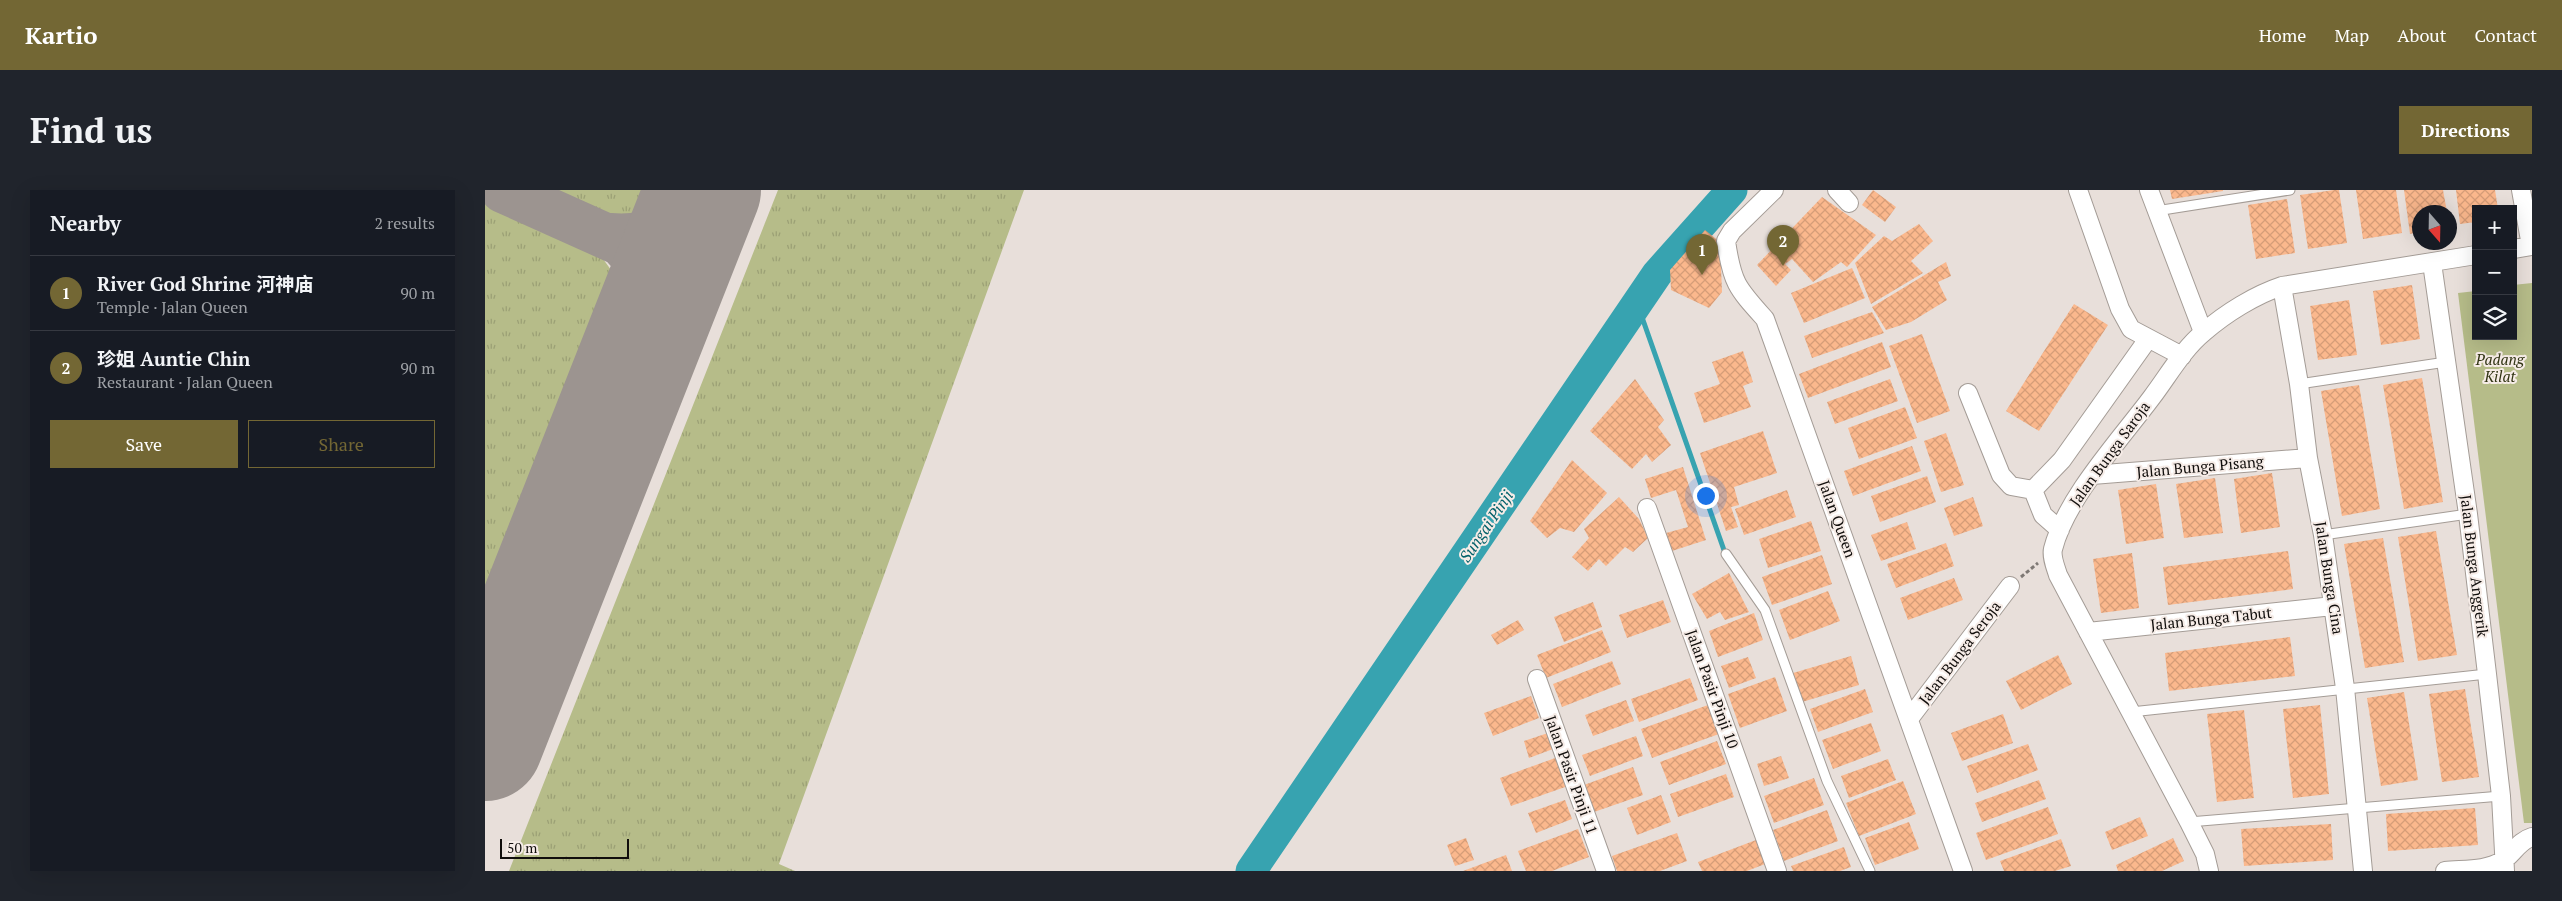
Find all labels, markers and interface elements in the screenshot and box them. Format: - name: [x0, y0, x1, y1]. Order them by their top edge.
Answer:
- text: Kartio: [25, 19, 98, 51]
- text: Home: [2259, 23, 2306, 47]
- text: Map: [2334, 23, 2369, 47]
- text: About: [2397, 23, 2446, 47]
- text: Contact: [2474, 23, 2537, 47]
- button: Directions: [2399, 106, 2532, 154]
- text: Find us: [30, 107, 152, 153]
- north arrow: [2412, 205, 2457, 250]
- map controls: [2472, 205, 2517, 340]
- button: +: [2472, 205, 2517, 250]
- text: Nearby: [50, 209, 121, 237]
- text: 2 results: [375, 212, 435, 234]
- pin: 2: [1767, 225, 1799, 266]
- pin: 1: [1686, 234, 1718, 275]
- button: −: [2472, 250, 2517, 295]
- text: River God Shrine 河神庙: [97, 271, 313, 296]
- text: 1: [61, 282, 71, 304]
- text: 90 m: [400, 282, 435, 304]
- button: layers: [2472, 295, 2517, 340]
- text: Temple · Jalan Queen: [97, 296, 248, 318]
- text: 珍姐 Auntie Chin: [97, 346, 250, 371]
- park label: Padang Kilat: [2475, 349, 2526, 386]
- text: 2: [61, 357, 71, 379]
- text: 90 m: [400, 357, 435, 379]
- text: Restaurant · Jalan Queen: [97, 371, 273, 393]
- street label: Jalan Bunga Saroja: [2064, 397, 2154, 510]
- button: Save: [50, 420, 238, 468]
- button: Share: [248, 420, 435, 468]
- street label: Jalan Bunga Pisang: [2136, 450, 2265, 482]
- street label: Jalan Queen: [1815, 477, 1861, 560]
- your location: [1693, 483, 1719, 509]
- water label: Sungai Pinji: [1454, 485, 1518, 566]
- street label: Jalan Bunga Anggerik: [2456, 493, 2494, 639]
- street label: Jalan Bunga Cina: [2311, 520, 2349, 636]
- street label: Jalan Bunga Seroja: [1914, 596, 2005, 708]
- street label: Jalan Bunga Tabut: [2149, 602, 2273, 634]
- street label: Jalan Pasir Pinji 10: [1682, 626, 1744, 751]
- street label: Jalan Pasir Pinji 11: [1541, 712, 1603, 837]
- scale bar: [500, 836, 629, 859]
- text: 50 m: [507, 838, 537, 857]

